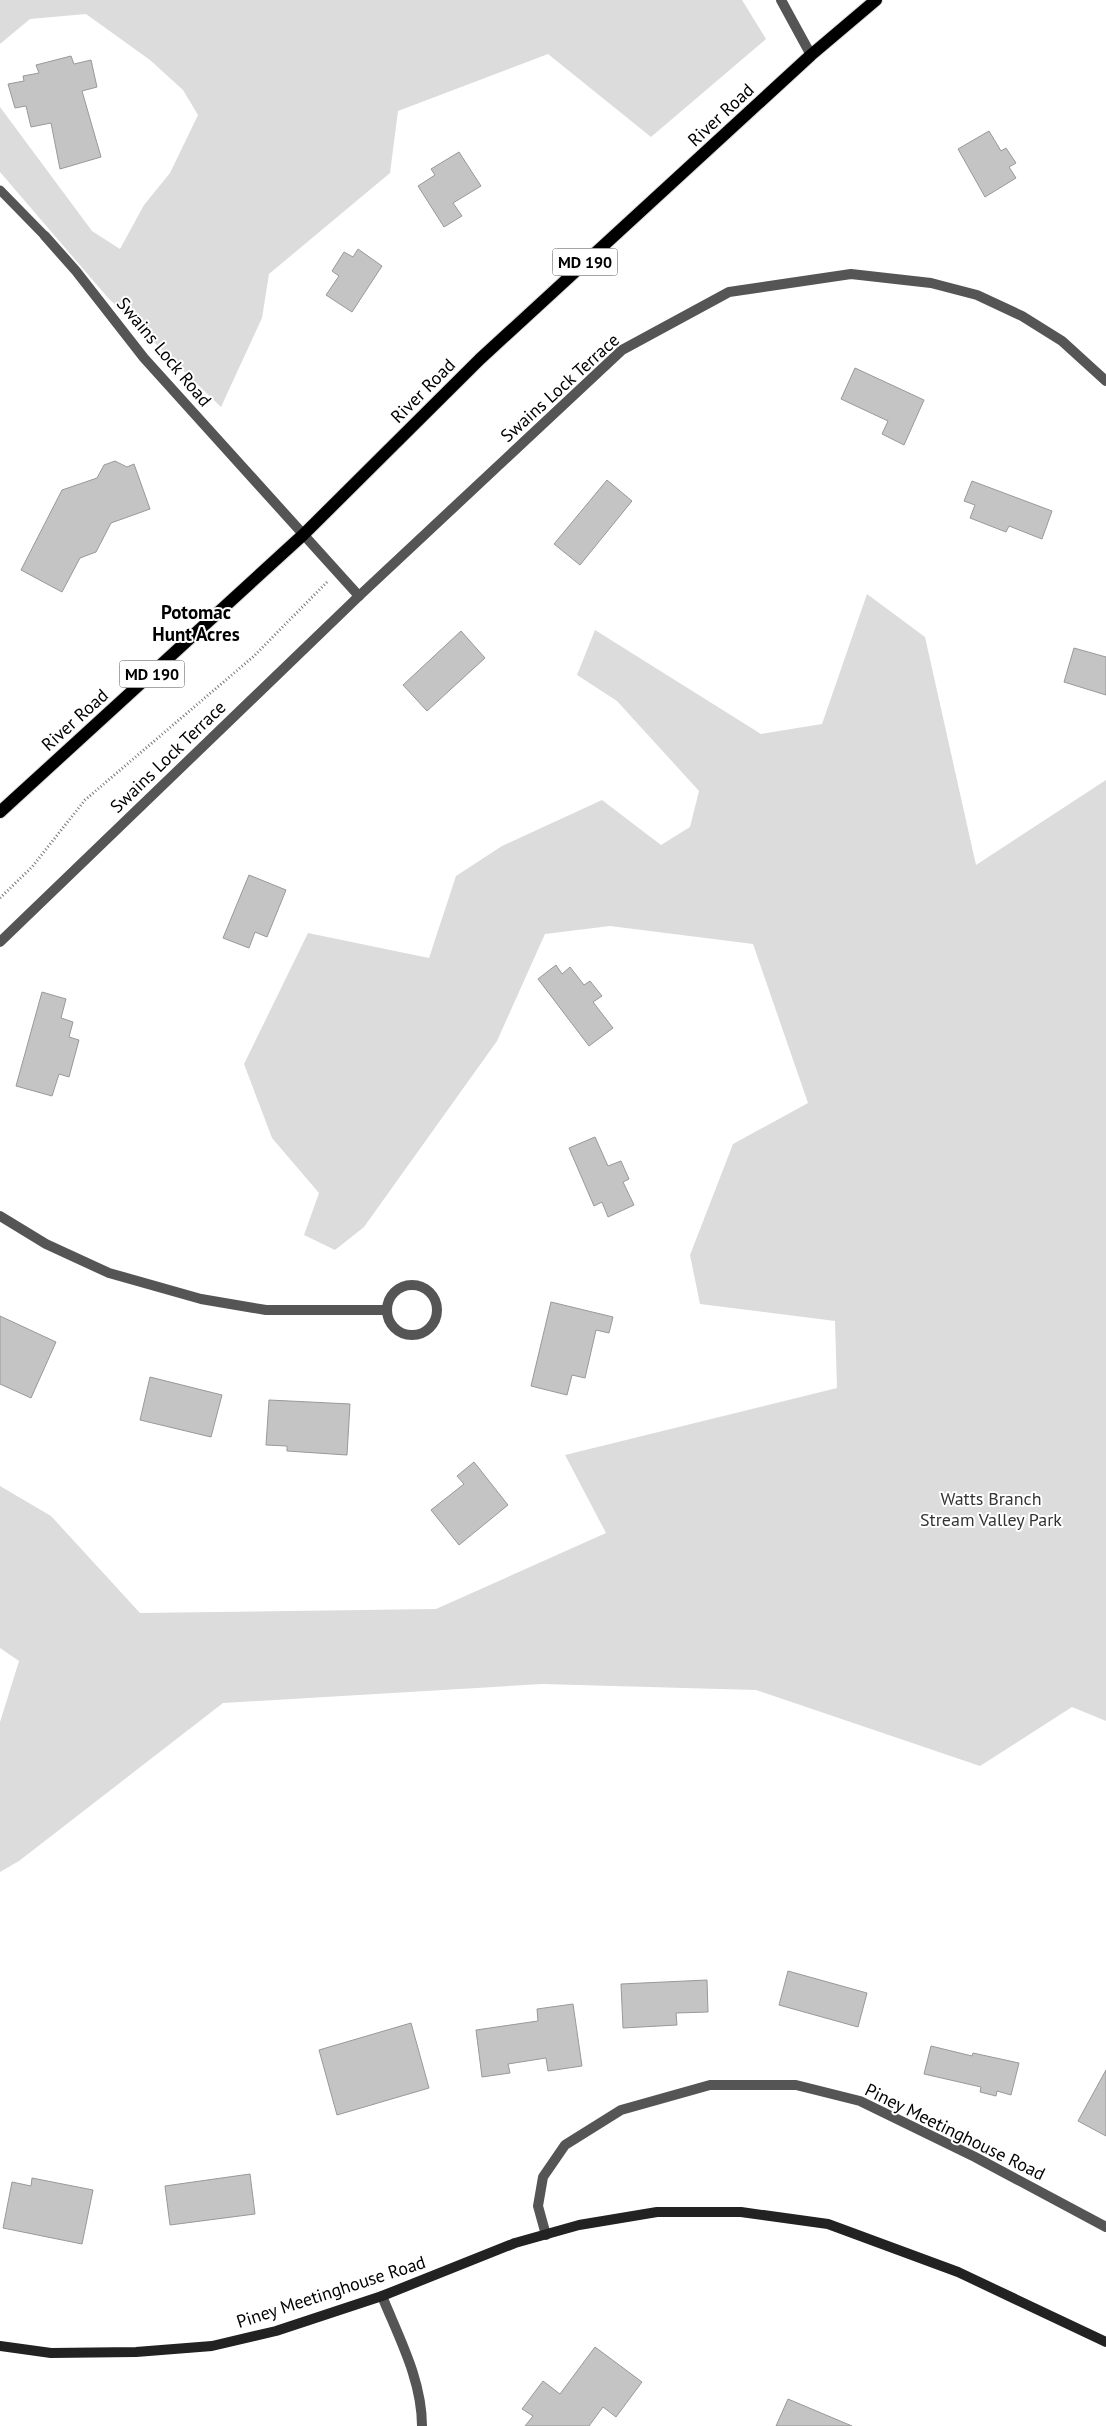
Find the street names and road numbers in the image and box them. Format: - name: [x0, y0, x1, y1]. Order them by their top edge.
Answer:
- street label: River Road: [683, 78, 759, 151]
- road number: MD 190: [552, 248, 618, 276]
- street label: Swains Lock Road: [112, 292, 217, 411]
- street label: Swains Lock Terrace: [496, 328, 624, 447]
- street label: River Road: [385, 353, 460, 428]
- road number: MD 190: [120, 661, 184, 688]
- street label: River Road: [36, 684, 113, 756]
- street label: Swains Lock Terrace: [105, 696, 230, 818]
- street label: Piney Meetinghouse Road: [861, 2078, 1049, 2185]
- street label: Piney Meetinghouse Road: [233, 2250, 428, 2333]

